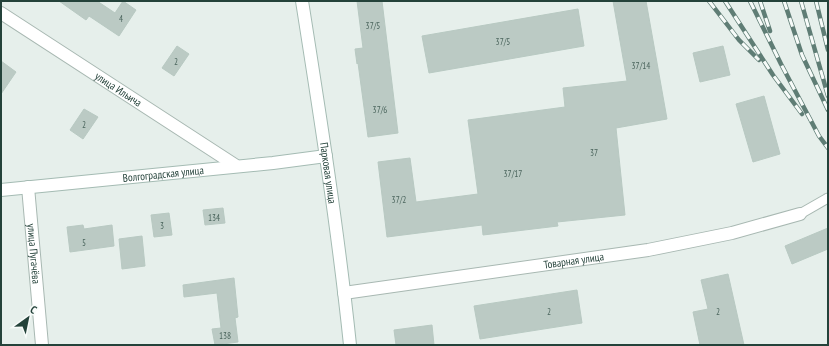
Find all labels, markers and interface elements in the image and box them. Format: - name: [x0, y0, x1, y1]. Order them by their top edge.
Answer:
- house number: 4: [119, 13, 123, 24]
- house number: 37/5: [366, 20, 380, 31]
- house number: 37/5: [496, 36, 510, 47]
- house number: 2: [174, 56, 178, 67]
- house number: 37/14: [632, 60, 650, 71]
- street label: улица Ильича: [92, 69, 145, 110]
- house number: 37/6: [373, 104, 387, 115]
- house number: 2: [82, 119, 86, 130]
- street label: Парковая улица: [317, 141, 340, 205]
- house number: 37: [590, 147, 598, 158]
- street label: Волгоградская улица: [122, 163, 204, 185]
- house number: 37/17: [504, 168, 522, 179]
- house number: 37/2: [392, 194, 406, 205]
- house number: 134: [208, 212, 220, 223]
- house number: 3: [160, 220, 164, 231]
- street label: улица Пугачёва: [24, 223, 44, 284]
- house number: 5: [82, 237, 86, 248]
- street label: Товарная улица: [543, 249, 605, 272]
- north arrow: [8, 298, 48, 338]
- text: С: [28, 302, 39, 317]
- house number: 2: [547, 306, 551, 317]
- house number: 2: [716, 306, 720, 317]
- house number: 138: [219, 330, 231, 341]

